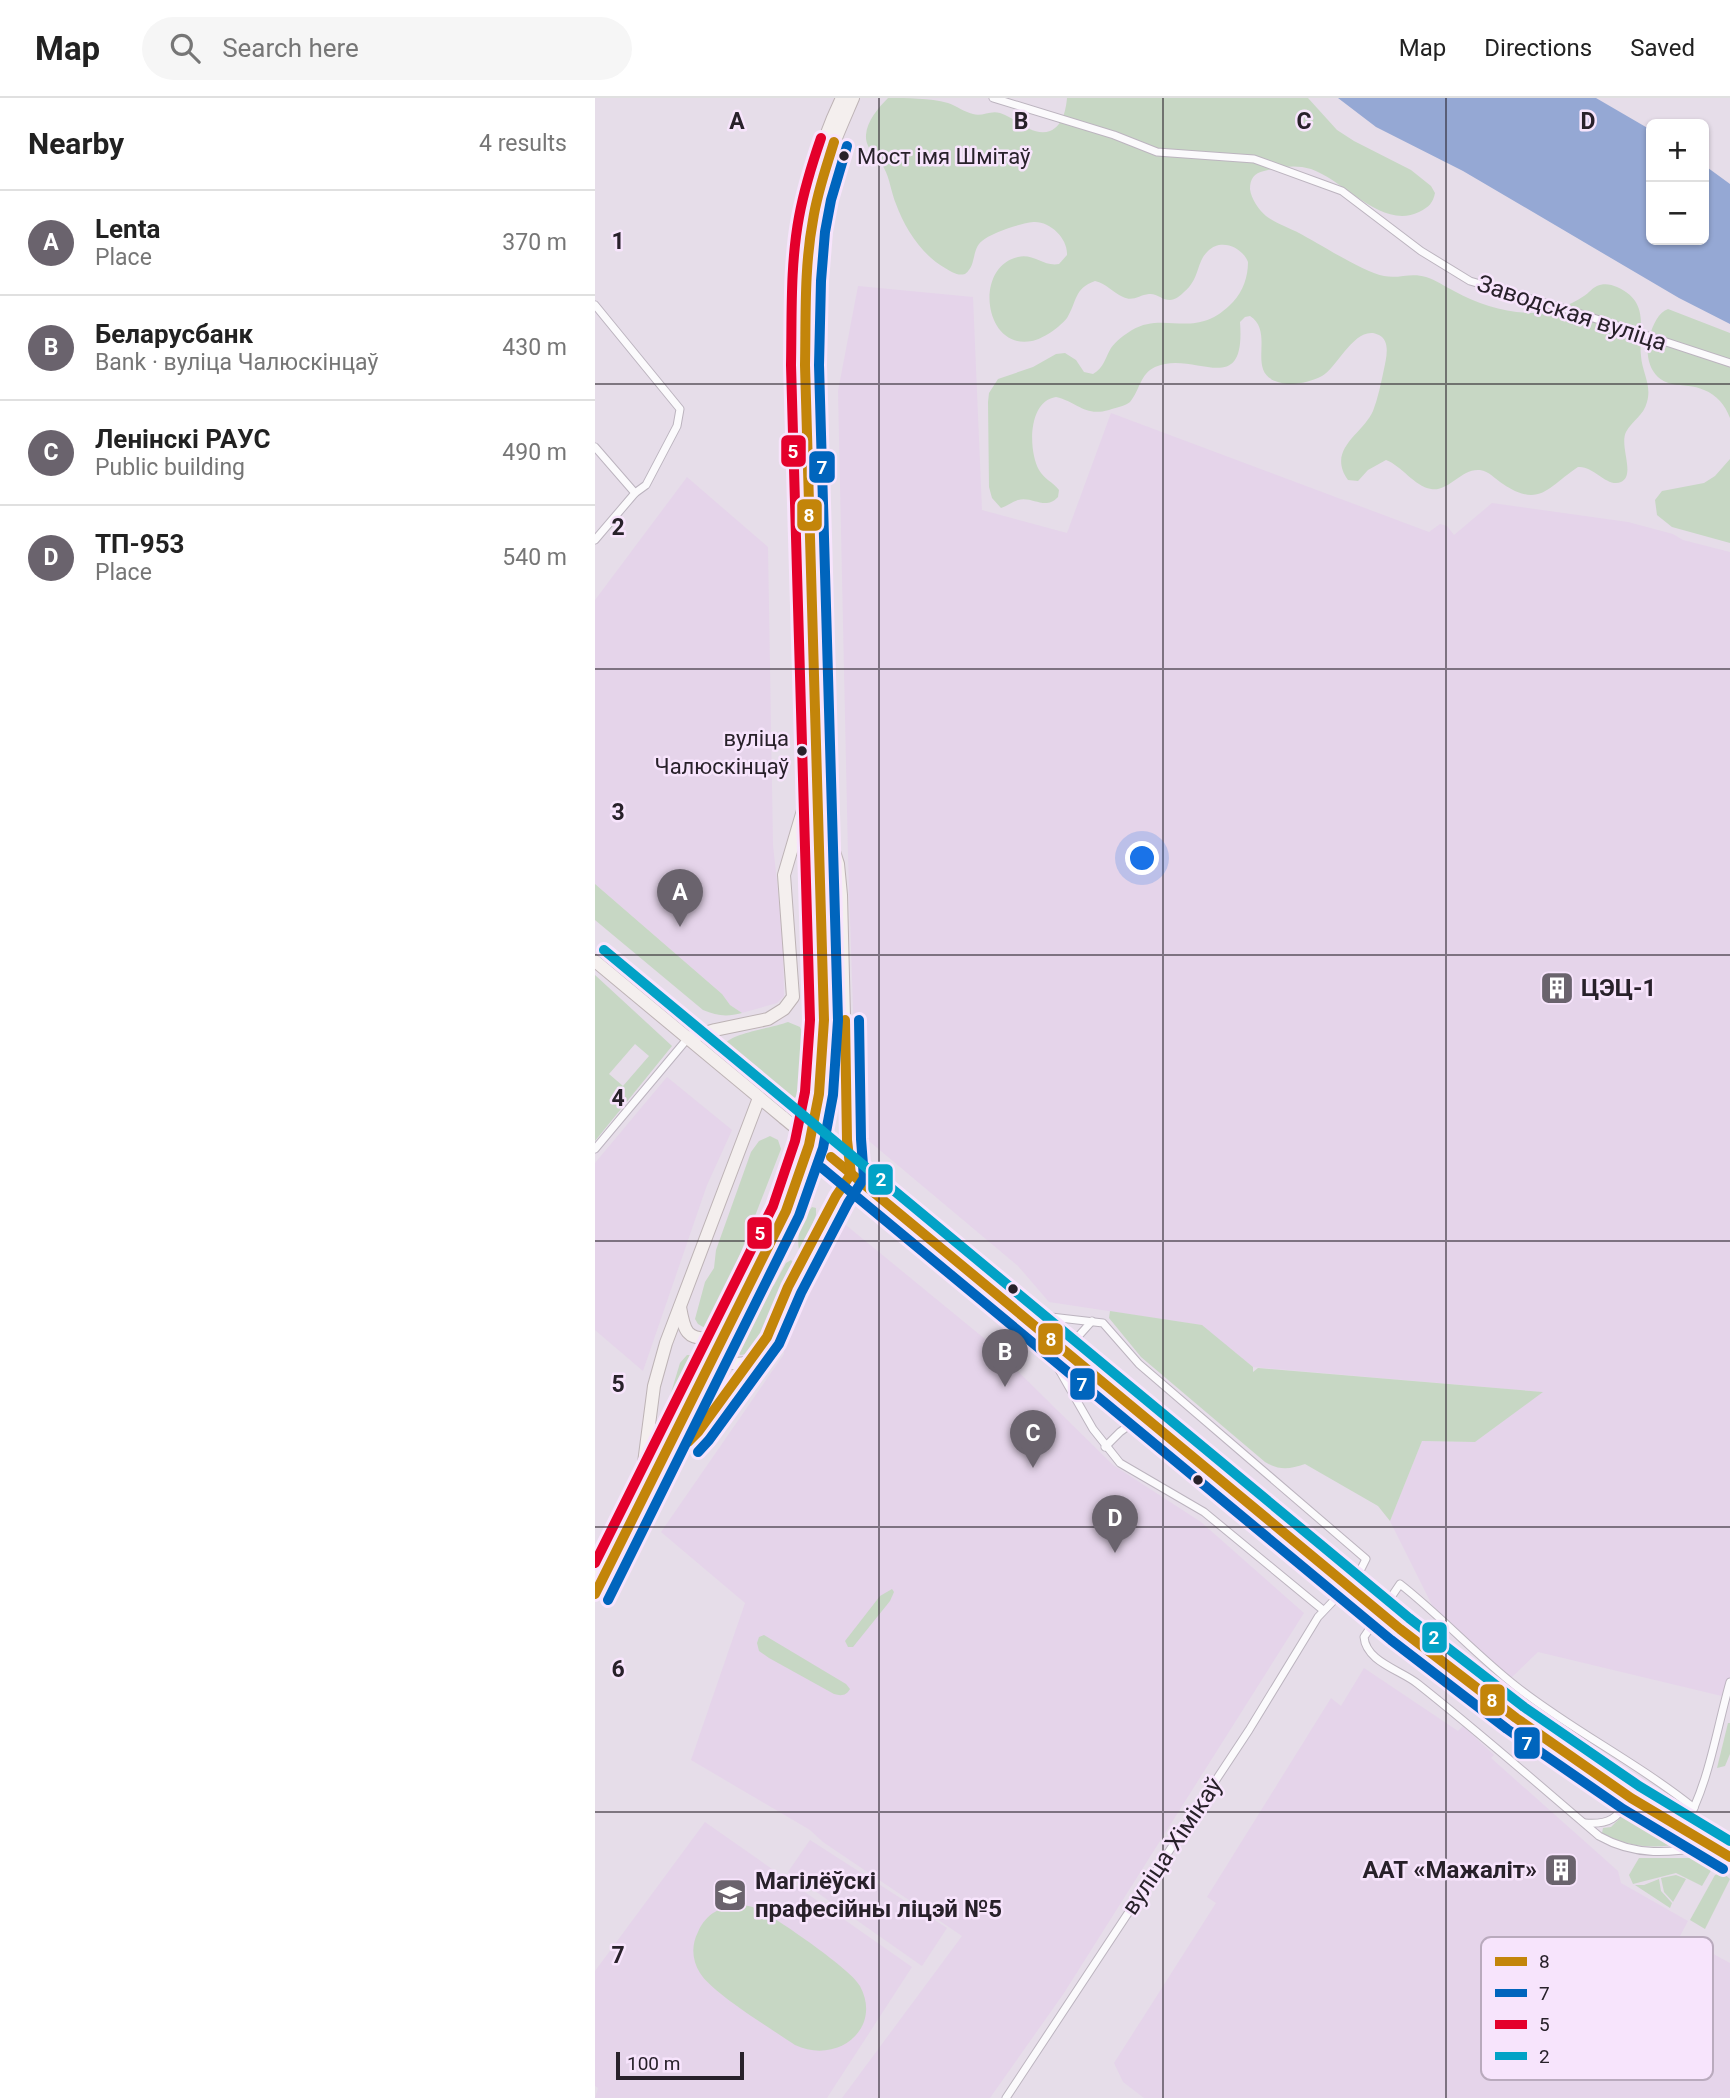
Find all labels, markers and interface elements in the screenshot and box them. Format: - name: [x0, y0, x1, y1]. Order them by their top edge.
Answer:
- search box: [142, 17, 632, 80]
- text: Map: [35, 29, 100, 68]
- icon: search: [166, 29, 204, 67]
- text: Search here: [222, 33, 359, 63]
- text: Map: [1399, 34, 1446, 62]
- text: Directions: [1484, 34, 1592, 62]
- text: Saved: [1630, 34, 1695, 62]
- text: A: [729, 108, 745, 135]
- text: B: [1014, 108, 1028, 135]
- text: C: [1296, 108, 1312, 135]
- text: D: [1581, 108, 1595, 135]
- map controls: [1646, 119, 1709, 245]
- button: +: [1646, 119, 1709, 182]
- text: Nearby: [28, 126, 124, 161]
- text: 4 results: [479, 130, 567, 157]
- place label: Мост імя Шмітаў: [857, 144, 1031, 169]
- marker: Мост імя Шмітаў: [837, 149, 851, 163]
- button: −: [1646, 182, 1709, 245]
- text: Lenta: [95, 214, 160, 244]
- text: 1: [611, 228, 625, 255]
- text: A: [43, 229, 59, 256]
- text: 370 m: [502, 229, 567, 256]
- text: Place: [95, 244, 152, 271]
- street label: Заводская вуліца: [1474, 269, 1670, 357]
- text: Беларусбанк: [95, 319, 253, 349]
- text: B: [44, 334, 58, 361]
- text: 430 m: [502, 334, 567, 361]
- text: Bank · вуліца Чалюскінцаў: [95, 349, 378, 376]
- text: Ленінскі РАУС: [95, 424, 271, 454]
- line badge: 5: [780, 434, 807, 468]
- text: C: [43, 439, 59, 466]
- text: 490 m: [502, 439, 567, 466]
- text: 5: [788, 440, 799, 463]
- line badge: 7: [808, 450, 836, 484]
- text: Public building: [95, 454, 245, 481]
- text: 7: [817, 456, 828, 479]
- line badge: 8: [796, 498, 823, 532]
- text: 8: [804, 504, 815, 527]
- text: 2: [611, 514, 625, 541]
- text: ТП-953: [95, 529, 185, 559]
- text: D: [44, 544, 58, 571]
- text: 540 m: [502, 544, 567, 571]
- text: Place: [95, 559, 152, 586]
- place label: вуліца Чалюскінцаў: [655, 726, 790, 779]
- marker: вуліца Чалюскінцаў: [795, 744, 809, 758]
- text: 3: [611, 799, 625, 826]
- your location: [1125, 841, 1159, 875]
- pin: A: [657, 869, 703, 927]
- building icon: ЦЭЦ-1: [1538, 969, 1576, 1007]
- place label: ЦЭЦ-1: [1581, 974, 1656, 1002]
- text: 4: [611, 1085, 625, 1112]
- line badge: 2: [867, 1163, 894, 1196]
- text: 2: [876, 1168, 887, 1191]
- line badge: 5: [746, 1216, 773, 1250]
- text: 5: [755, 1222, 766, 1245]
- unlabelled marker: [1006, 1282, 1020, 1296]
- line badge: 8: [1037, 1322, 1064, 1356]
- text: 8: [1046, 1328, 1057, 1351]
- pin: B: [982, 1329, 1028, 1387]
- line badge: 7: [1069, 1367, 1096, 1401]
- text: 5: [611, 1371, 625, 1398]
- text: 7: [1077, 1373, 1088, 1396]
- pin: C: [1010, 1410, 1056, 1468]
- unlabelled marker: [1191, 1473, 1205, 1487]
- pin: D: [1092, 1495, 1138, 1553]
- line badge: 2: [1421, 1621, 1448, 1654]
- text: 2: [1429, 1626, 1440, 1649]
- text: 6: [611, 1656, 625, 1683]
- line badge: 8: [1479, 1683, 1506, 1717]
- text: 8: [1487, 1689, 1498, 1712]
- line badge: 7: [1513, 1726, 1541, 1760]
- text: 7: [1522, 1732, 1533, 1755]
- street label: вуліца Хімікаў: [1116, 1772, 1228, 1920]
- building icon: ААТ «Мажаліт»: [1542, 1851, 1580, 1889]
- place label: ААТ «Мажаліт»: [1362, 1856, 1537, 1884]
- place label: Магілёўскі прафесійны ліцэй №5: [755, 1867, 1002, 1923]
- school or university icon: Магілёўскі прафесійны ліцэй №5: [711, 1876, 749, 1914]
- legend: [1481, 1937, 1713, 2080]
- text: 7: [611, 1942, 625, 1969]
- text: 8: [1539, 1950, 1550, 1973]
- text: 7: [1539, 1982, 1550, 2005]
- text: 5: [1539, 2013, 1550, 2036]
- text: 2: [1539, 2045, 1550, 2068]
- scale bar: [616, 2049, 744, 2081]
- text: 100 m: [627, 2052, 680, 2075]

